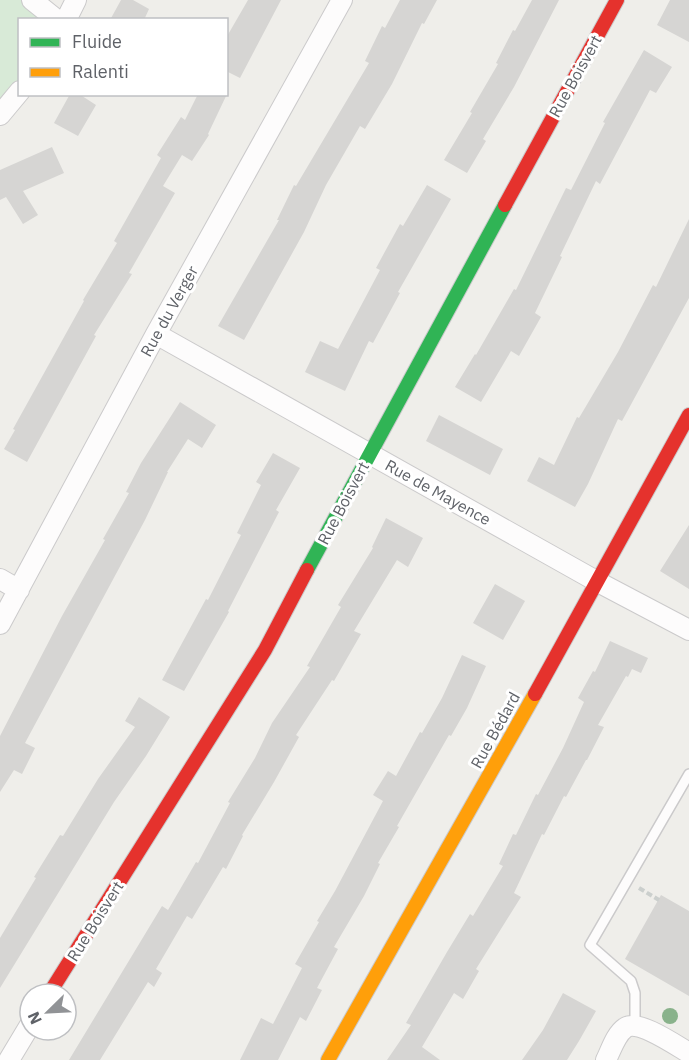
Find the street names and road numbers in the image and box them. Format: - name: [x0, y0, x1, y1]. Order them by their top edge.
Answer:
- street label: Rue Boisvert: [544, 31, 606, 121]
- street label: Rue du Verger: [136, 262, 202, 360]
- street label: Rue de Mayence: [382, 455, 495, 529]
- street label: Rue Boisvert: [313, 458, 373, 548]
- street label: Rue Bédard: [466, 688, 524, 772]
- street label: Rue Boisvert: [62, 877, 128, 965]

